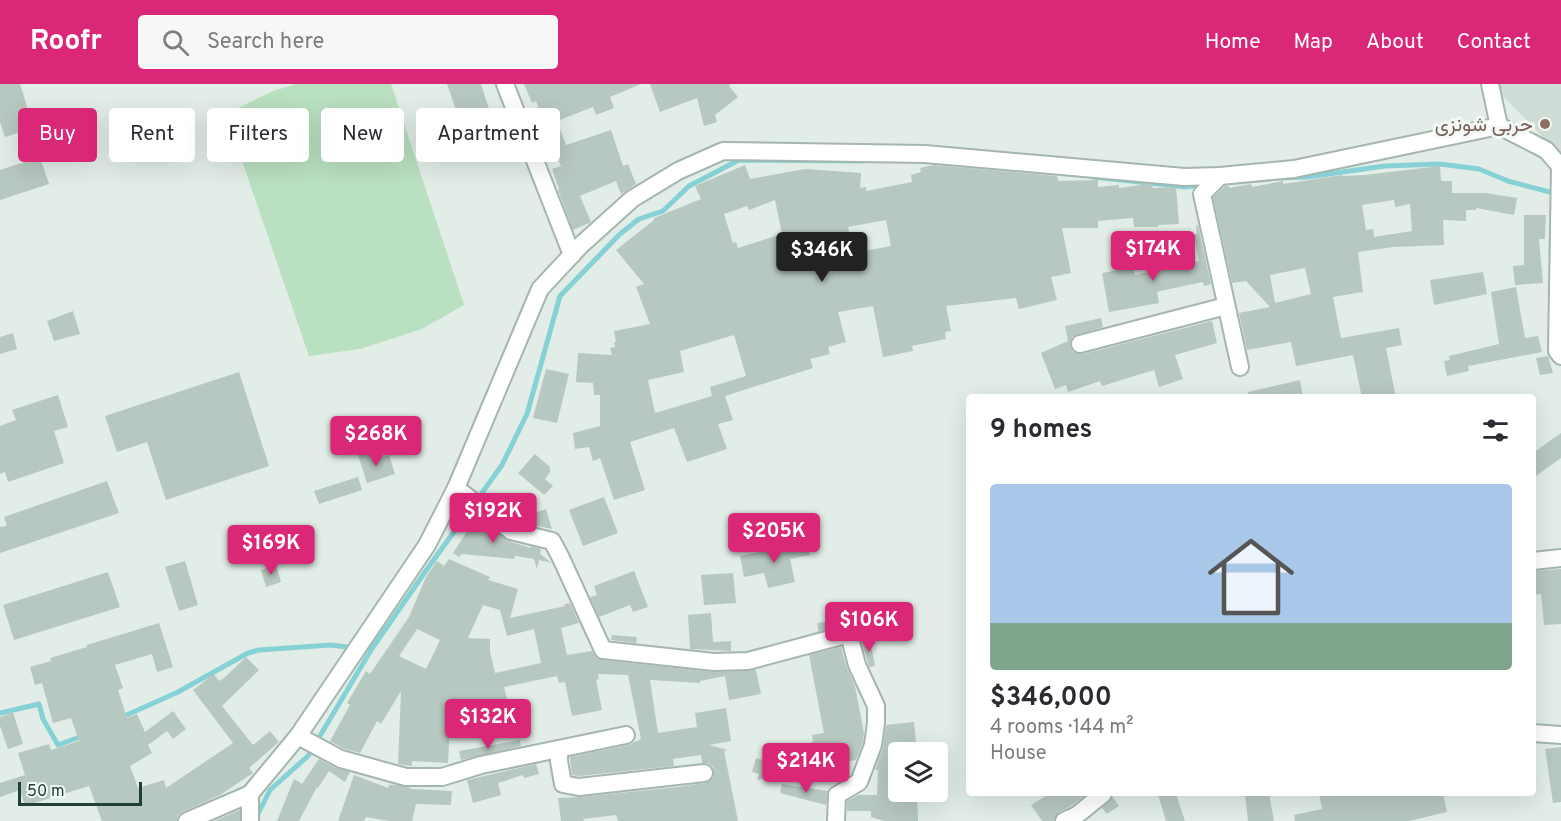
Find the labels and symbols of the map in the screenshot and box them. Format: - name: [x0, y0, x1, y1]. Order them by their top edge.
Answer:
- place label: حربی شونزی: [1435, 113, 1533, 139]
- marker: حربی شونزی: [1538, 117, 1552, 131]
- pin: $174K: [1111, 231, 1195, 282]
- pin: $346K: [780, 232, 864, 283]
- pin: $268K: [334, 416, 418, 467]
- pin: $192K: [451, 493, 535, 544]
- pin: $205K: [732, 513, 816, 564]
- pin: $169K: [229, 525, 313, 576]
- pin: $106K: [827, 602, 911, 653]
- pin: $132K: [446, 699, 530, 750]
- pin: $214K: [764, 743, 848, 794]
- scale bar: [18, 779, 142, 806]

